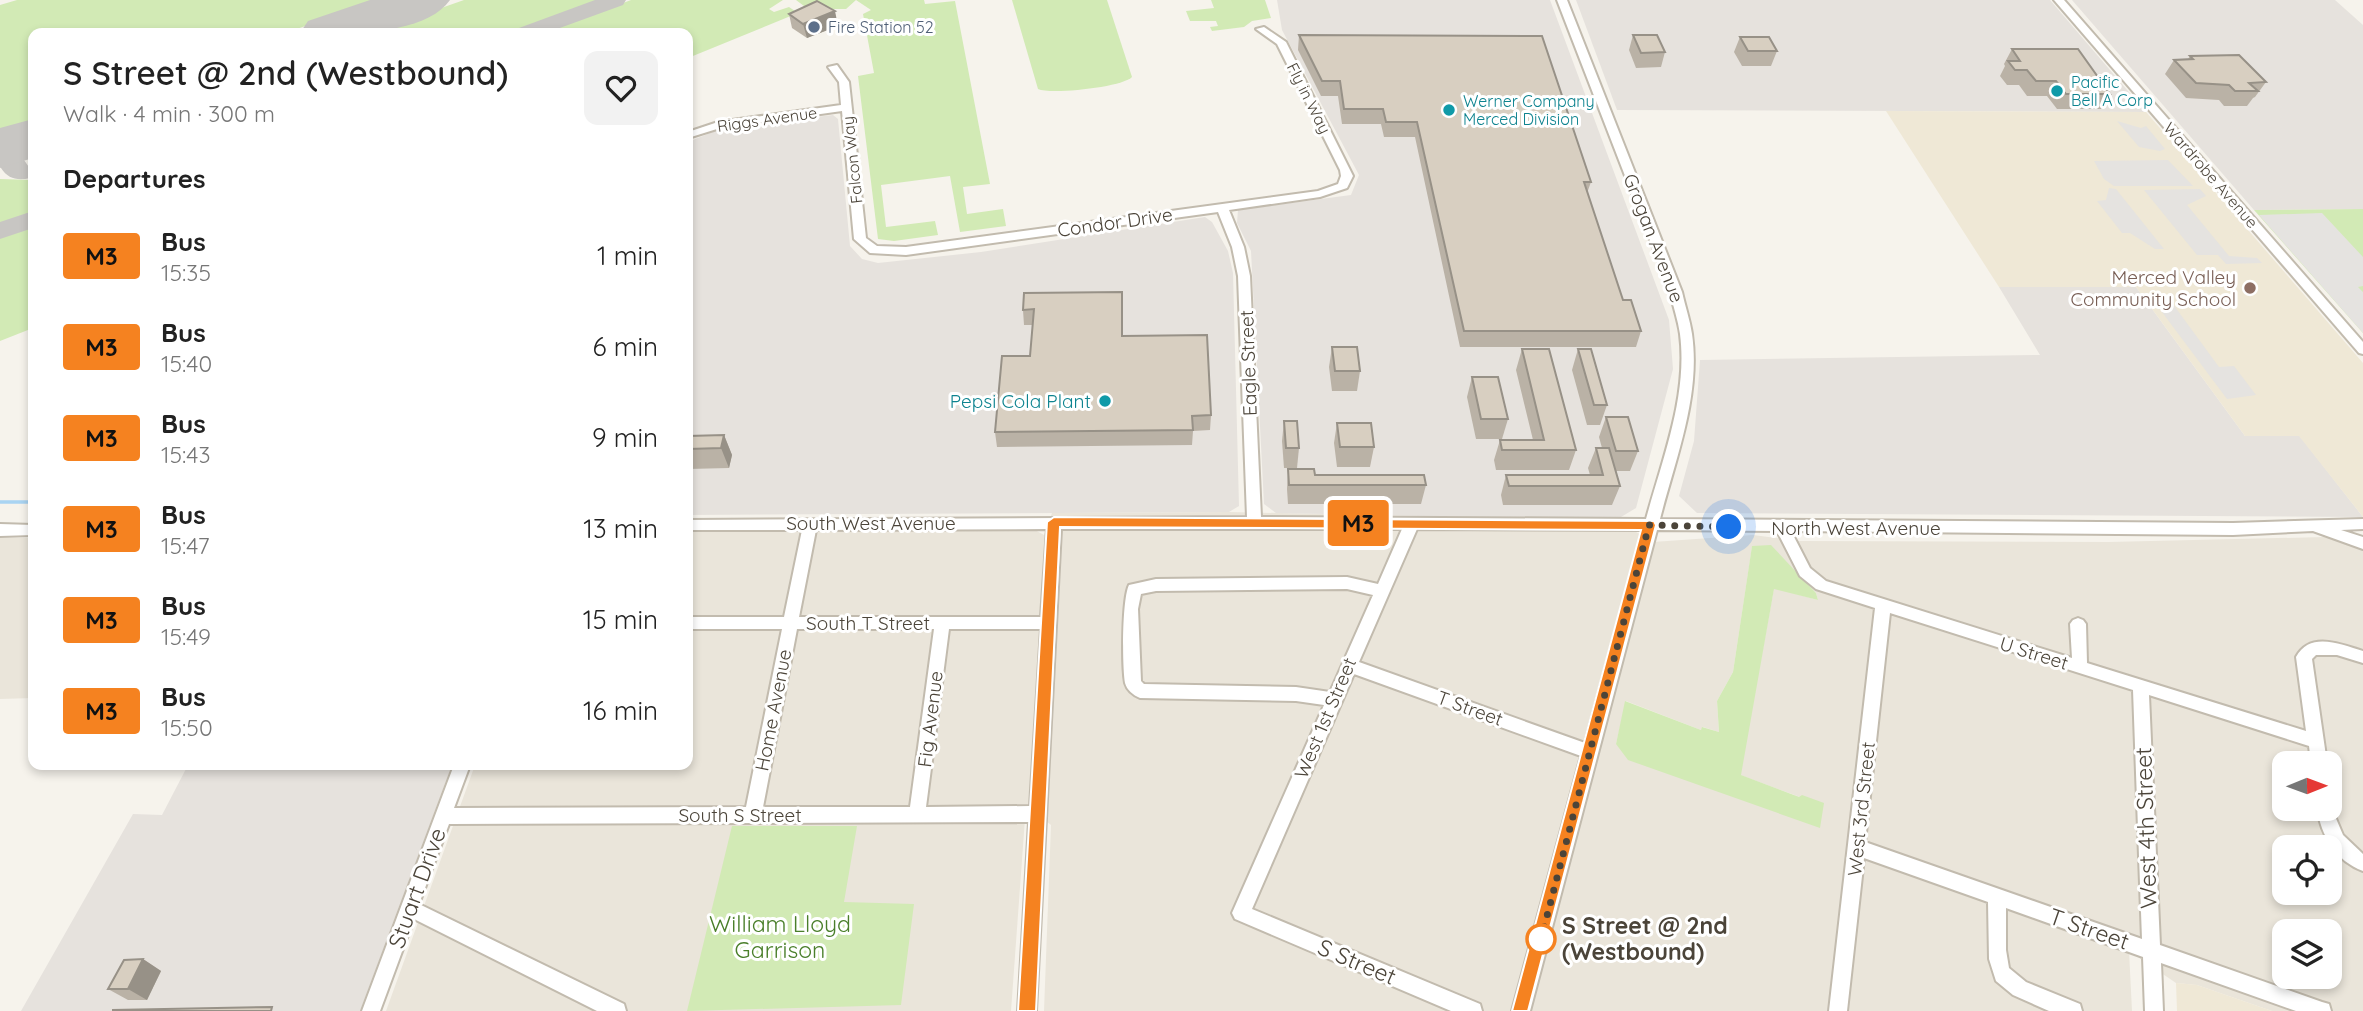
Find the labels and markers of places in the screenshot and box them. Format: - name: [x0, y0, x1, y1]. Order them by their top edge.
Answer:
- place label: Fire Station 52: [828, 17, 934, 37]
- marker: Fire Station 52: [806, 19, 822, 35]
- place label: Pacific Bell A Corp: [2071, 72, 2153, 110]
- marker: Pacific Bell A Corp: [2049, 83, 2065, 99]
- place label: Werner Company Merced Division: [1463, 91, 1595, 129]
- marker: Werner Company Merced Division: [1441, 102, 1457, 118]
- place label: Merced Valley Community School: [2071, 265, 2236, 311]
- marker: Merced Valley Community School: [2242, 280, 2258, 296]
- place label: Pepsi Cola Plant: [950, 389, 1091, 413]
- marker: Pepsi Cola Plant: [1097, 393, 1113, 409]
- place label: S Street @ 2nd (Westbound): [1562, 911, 1728, 966]
- marker: S Street @ 2nd (Westbound): [1526, 924, 1556, 954]

